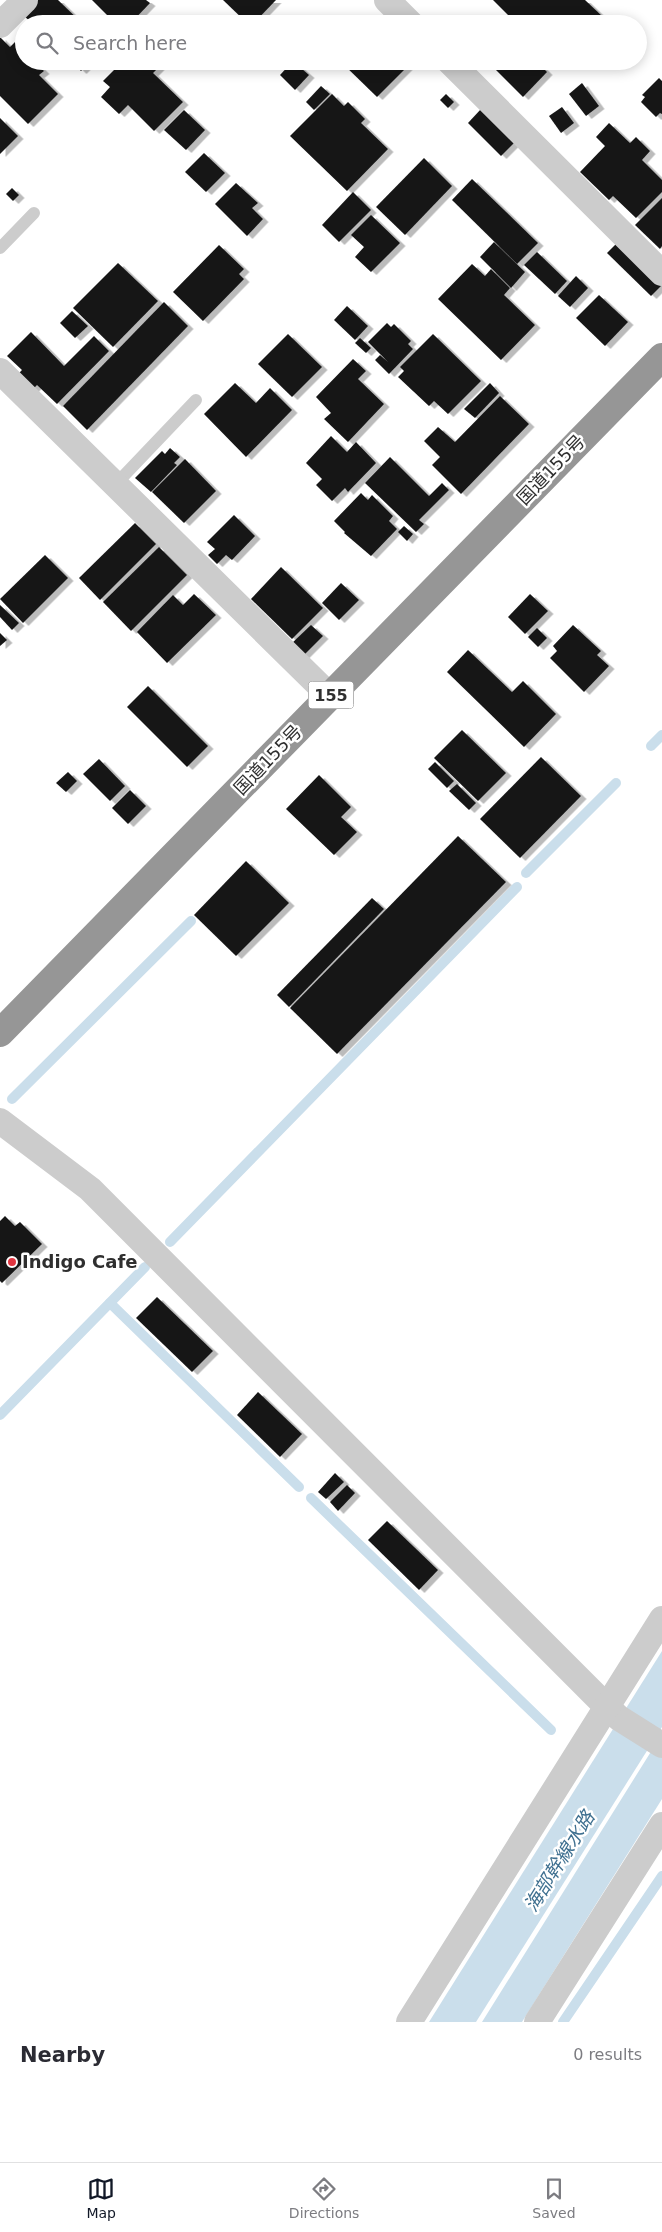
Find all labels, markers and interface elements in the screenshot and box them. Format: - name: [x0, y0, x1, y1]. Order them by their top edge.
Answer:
- search box: [15, 15, 647, 70]
- icon: search: [33, 29, 61, 57]
- text: Search here: [73, 32, 187, 54]
- street label: 国道155号: [512, 431, 589, 509]
- road number: 155: [308, 682, 354, 708]
- street label: 国道155号: [229, 721, 306, 799]
- place label: Indigo Cafe: [22, 1251, 137, 1272]
- marker: Indigo Cafe: [6, 1256, 18, 1268]
- water label: 海部幹線水路: [519, 1805, 600, 1915]
- text: Nearby: [20, 2043, 105, 2067]
- text: 0 results: [573, 2045, 642, 2064]
- tab: Map: [86, 2175, 116, 2221]
- tab: Directions: [289, 2175, 359, 2221]
- tab: Saved: [532, 2175, 576, 2221]

